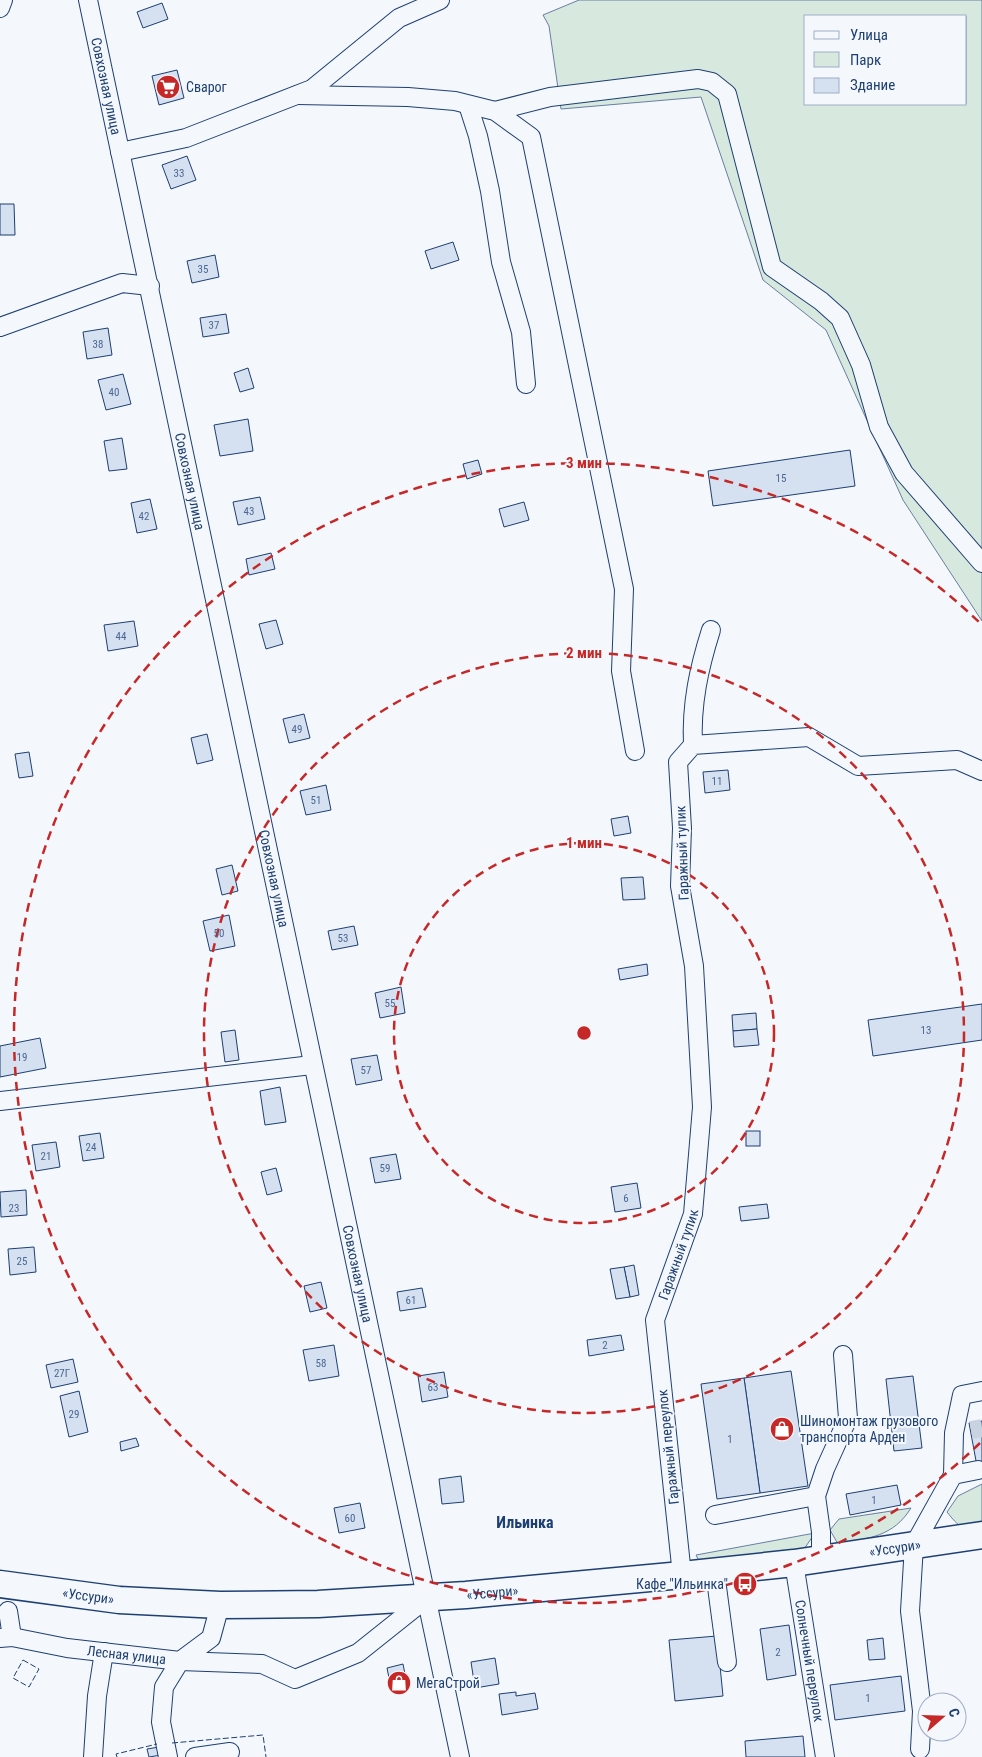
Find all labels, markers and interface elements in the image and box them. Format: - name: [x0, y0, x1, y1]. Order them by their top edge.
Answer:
- legend: [804, 15, 967, 105]
- text: Улица: [850, 26, 888, 44]
- street label: Совхозная улица: [88, 36, 124, 136]
- text: Парк: [850, 51, 881, 69]
- supermarket icon: Сварог: [155, 74, 181, 100]
- text: Здание: [850, 76, 895, 94]
- place label: Сварог: [186, 79, 227, 95]
- house number: 33: [174, 167, 184, 180]
- house number: 35: [198, 263, 208, 276]
- house number: 37: [209, 319, 219, 332]
- house number: 38: [93, 338, 103, 351]
- house number: 40: [109, 386, 119, 399]
- street label: Совхозная улица: [172, 431, 208, 531]
- text: 3 мин: [566, 454, 602, 472]
- house number: 15: [776, 472, 786, 485]
- house number: 43: [244, 505, 254, 518]
- house number: 42: [139, 510, 149, 523]
- house number: 44: [116, 630, 127, 643]
- text: 2 мин: [566, 644, 602, 662]
- house number: 49: [292, 723, 302, 736]
- house number: 11: [712, 775, 722, 788]
- house number: 51: [311, 794, 321, 807]
- street label: Гаражный тупик: [672, 805, 692, 901]
- street label: Совхозная улица: [256, 828, 292, 929]
- text: 1 мин: [566, 834, 602, 852]
- house number: 50: [214, 927, 224, 940]
- house number: 53: [338, 932, 348, 945]
- house number: 55: [385, 997, 395, 1010]
- centre of rings: [575, 1024, 593, 1042]
- house number: 13: [921, 1024, 931, 1037]
- house number: 19: [17, 1051, 27, 1064]
- house number: 57: [361, 1064, 371, 1077]
- house number: 24: [86, 1141, 97, 1154]
- house number: 21: [41, 1150, 51, 1163]
- house number: 59: [380, 1162, 390, 1175]
- house number: 6: [623, 1192, 629, 1205]
- house number: 23: [9, 1202, 19, 1215]
- street label: Гаражный тупик: [655, 1209, 701, 1302]
- street label: Совхозная улица: [340, 1224, 376, 1324]
- house number: 25: [17, 1255, 27, 1268]
- house number: 61: [406, 1294, 416, 1307]
- house number: 2: [602, 1339, 608, 1352]
- house number: 58: [316, 1357, 326, 1370]
- house number: 27Г: [54, 1367, 70, 1380]
- house number: 63: [428, 1381, 438, 1394]
- street label: Гаражный переулок: [654, 1388, 682, 1505]
- house number: 29: [69, 1408, 79, 1421]
- place label: Шиномонтаж грузового транспорта Арден: [800, 1413, 938, 1445]
- shop icon: Шиномонтаж грузового транспорта Арден: [769, 1416, 795, 1442]
- house number: 1: [727, 1433, 733, 1446]
- house number: 1: [871, 1494, 877, 1507]
- house number: 60: [345, 1512, 355, 1525]
- district label: Ильинка: [496, 1513, 554, 1532]
- street label: «Уссури»: [868, 1536, 922, 1560]
- bus stop icon: Кафе "Ильинка": [732, 1571, 758, 1597]
- place label: Кафе "Ильинка": [636, 1576, 728, 1592]
- street label: «Уссури»: [466, 1582, 519, 1603]
- street label: «Уссури»: [61, 1584, 115, 1607]
- street label: Солнечный переулок: [792, 1599, 827, 1723]
- street label: Лесная улица: [86, 1642, 167, 1667]
- house number: 2: [775, 1646, 781, 1659]
- shop icon: МегаСтрой: [386, 1670, 412, 1696]
- place label: МегаСтрой: [416, 1675, 480, 1691]
- house number: 1: [865, 1692, 871, 1705]
- north arrow: [917, 1692, 967, 1742]
- text: С: [945, 1706, 963, 1719]

